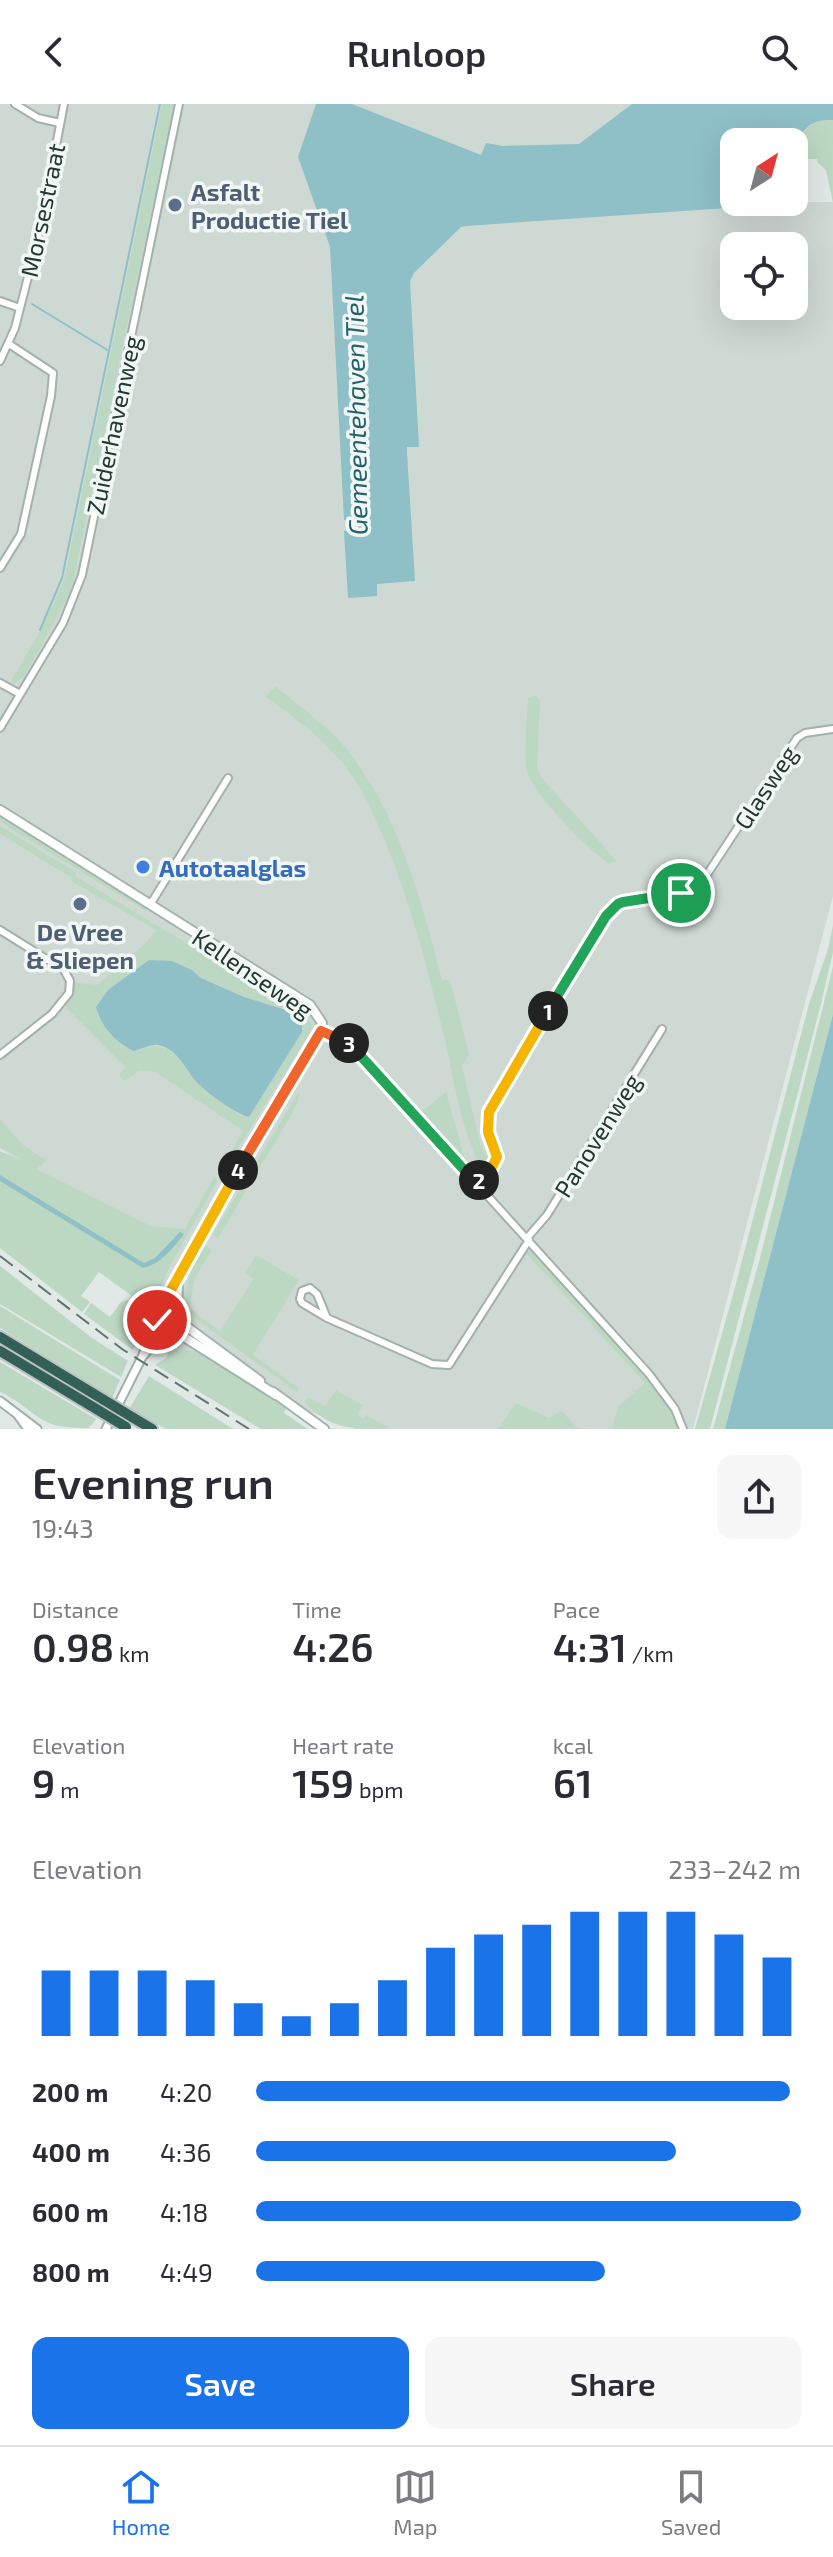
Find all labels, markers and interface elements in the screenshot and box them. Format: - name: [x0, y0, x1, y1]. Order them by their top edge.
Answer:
- icon: back: [32, 30, 76, 74]
- icon: search: [757, 30, 801, 74]
- text: Runloop: [347, 31, 486, 74]
- north arrow: [720, 128, 808, 216]
- map controls: [720, 128, 808, 320]
- street label: Morsestraat: [14, 141, 70, 279]
- place label: Asfalt Productie Tiel: [191, 177, 348, 234]
- marker: Asfalt Productie Tiel: [166, 196, 184, 214]
- button: locate: [720, 232, 808, 320]
- water label: Gemeentehaven Tiel: [337, 295, 373, 535]
- street label: Zuiderhavenweg: [80, 333, 146, 517]
- street label: Glasweg: [727, 740, 803, 834]
- place label: Autotaalglas: [159, 853, 306, 882]
- marker: Autotaalglas: [134, 858, 152, 876]
- pin: [647, 859, 715, 927]
- icon: arrive: [659, 871, 703, 915]
- marker: De Vree & Sliepen: [71, 895, 89, 913]
- place label: De Vree & Sliepen: [26, 917, 134, 974]
- street label: Kellenseweg: [187, 922, 319, 1024]
- pin: 1: [528, 991, 568, 1031]
- text: 1: [543, 998, 553, 1024]
- pin: 3: [329, 1023, 369, 1063]
- text: 3: [343, 1030, 355, 1056]
- street label: Panovenweg: [548, 1068, 646, 1202]
- pin: 4: [218, 1150, 258, 1190]
- text: 4: [231, 1157, 245, 1183]
- pin: 2: [459, 1160, 499, 1200]
- text: 2: [473, 1167, 485, 1193]
- pin: [123, 1286, 191, 1354]
- icon: check: [135, 1298, 179, 1342]
- text: Evening run: [32, 1455, 274, 1508]
- button: share: [717, 1455, 801, 1539]
- text: 19:43: [32, 1512, 94, 1543]
- text: Distance: [32, 1596, 119, 1622]
- text: Time: [292, 1596, 342, 1622]
- text: Pace: [553, 1596, 600, 1622]
- text: 0.98: [32, 1622, 114, 1670]
- text: 4:26: [292, 1622, 374, 1670]
- text: 4:31: [553, 1622, 627, 1670]
- text: km: [114, 1640, 150, 1666]
- text: /km: [627, 1640, 674, 1666]
- text: Elevation: [32, 1732, 125, 1758]
- text: Heart rate: [292, 1732, 394, 1758]
- text: kcal: [553, 1732, 593, 1758]
- text: 9: [32, 1758, 55, 1806]
- text: 159: [292, 1758, 354, 1806]
- text: 61: [553, 1758, 593, 1806]
- text: m: [55, 1776, 79, 1802]
- text: bpm: [354, 1776, 404, 1802]
- text: Elevation: [32, 1853, 142, 1884]
- text: 233–242 m: [668, 1853, 801, 1884]
- text: 200 m: [32, 2076, 108, 2107]
- text: 4:20: [160, 2076, 212, 2107]
- text: 400 m: [32, 2136, 110, 2167]
- text: 4:36: [160, 2136, 211, 2167]
- text: 600 m: [32, 2196, 109, 2227]
- text: 4:18: [160, 2196, 208, 2227]
- text: 800 m: [32, 2256, 110, 2287]
- text: 4:49: [160, 2256, 213, 2287]
- button: Save: [32, 2337, 409, 2429]
- button: Share: [425, 2337, 801, 2429]
- tab: Home: [112, 2465, 170, 2539]
- tab: Map: [393, 2465, 438, 2539]
- tab: Saved: [661, 2465, 721, 2539]

